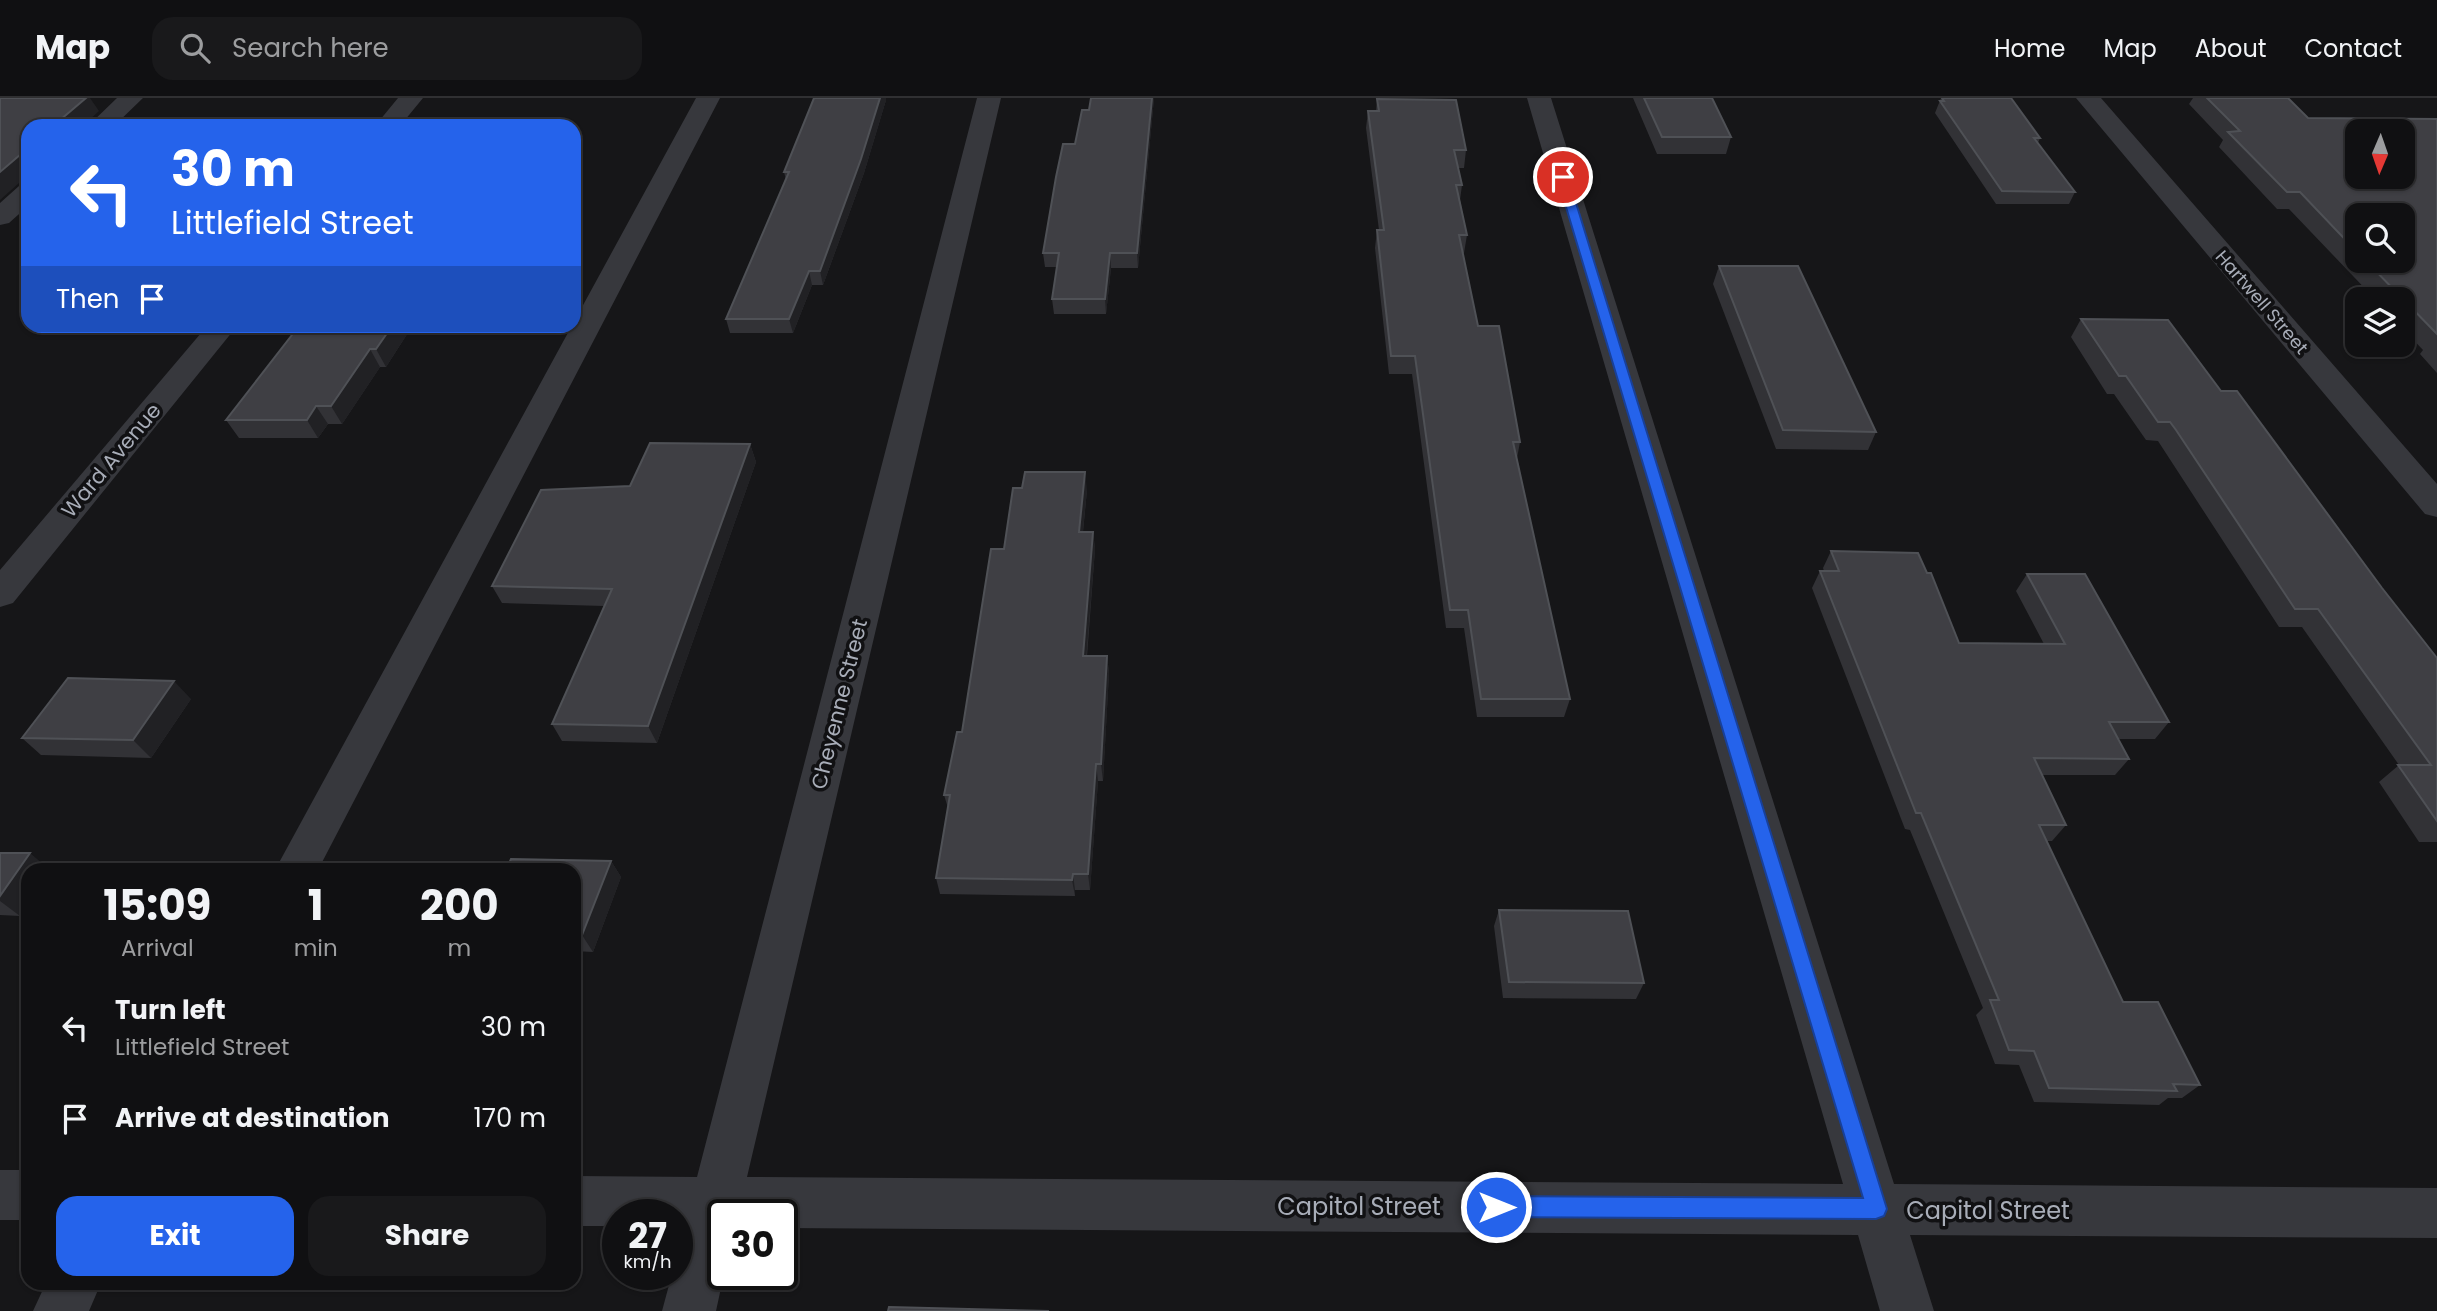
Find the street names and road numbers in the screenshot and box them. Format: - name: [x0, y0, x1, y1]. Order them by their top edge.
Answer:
- street label: Hartwell Street: [2210, 245, 2314, 359]
- street label: Ward Avenue: [55, 397, 167, 523]
- street label: Cheyenne Street: [804, 616, 874, 792]
- street label: Capitol Street: [1277, 1190, 1441, 1223]
- street label: Capitol Street: [1906, 1194, 2070, 1227]

